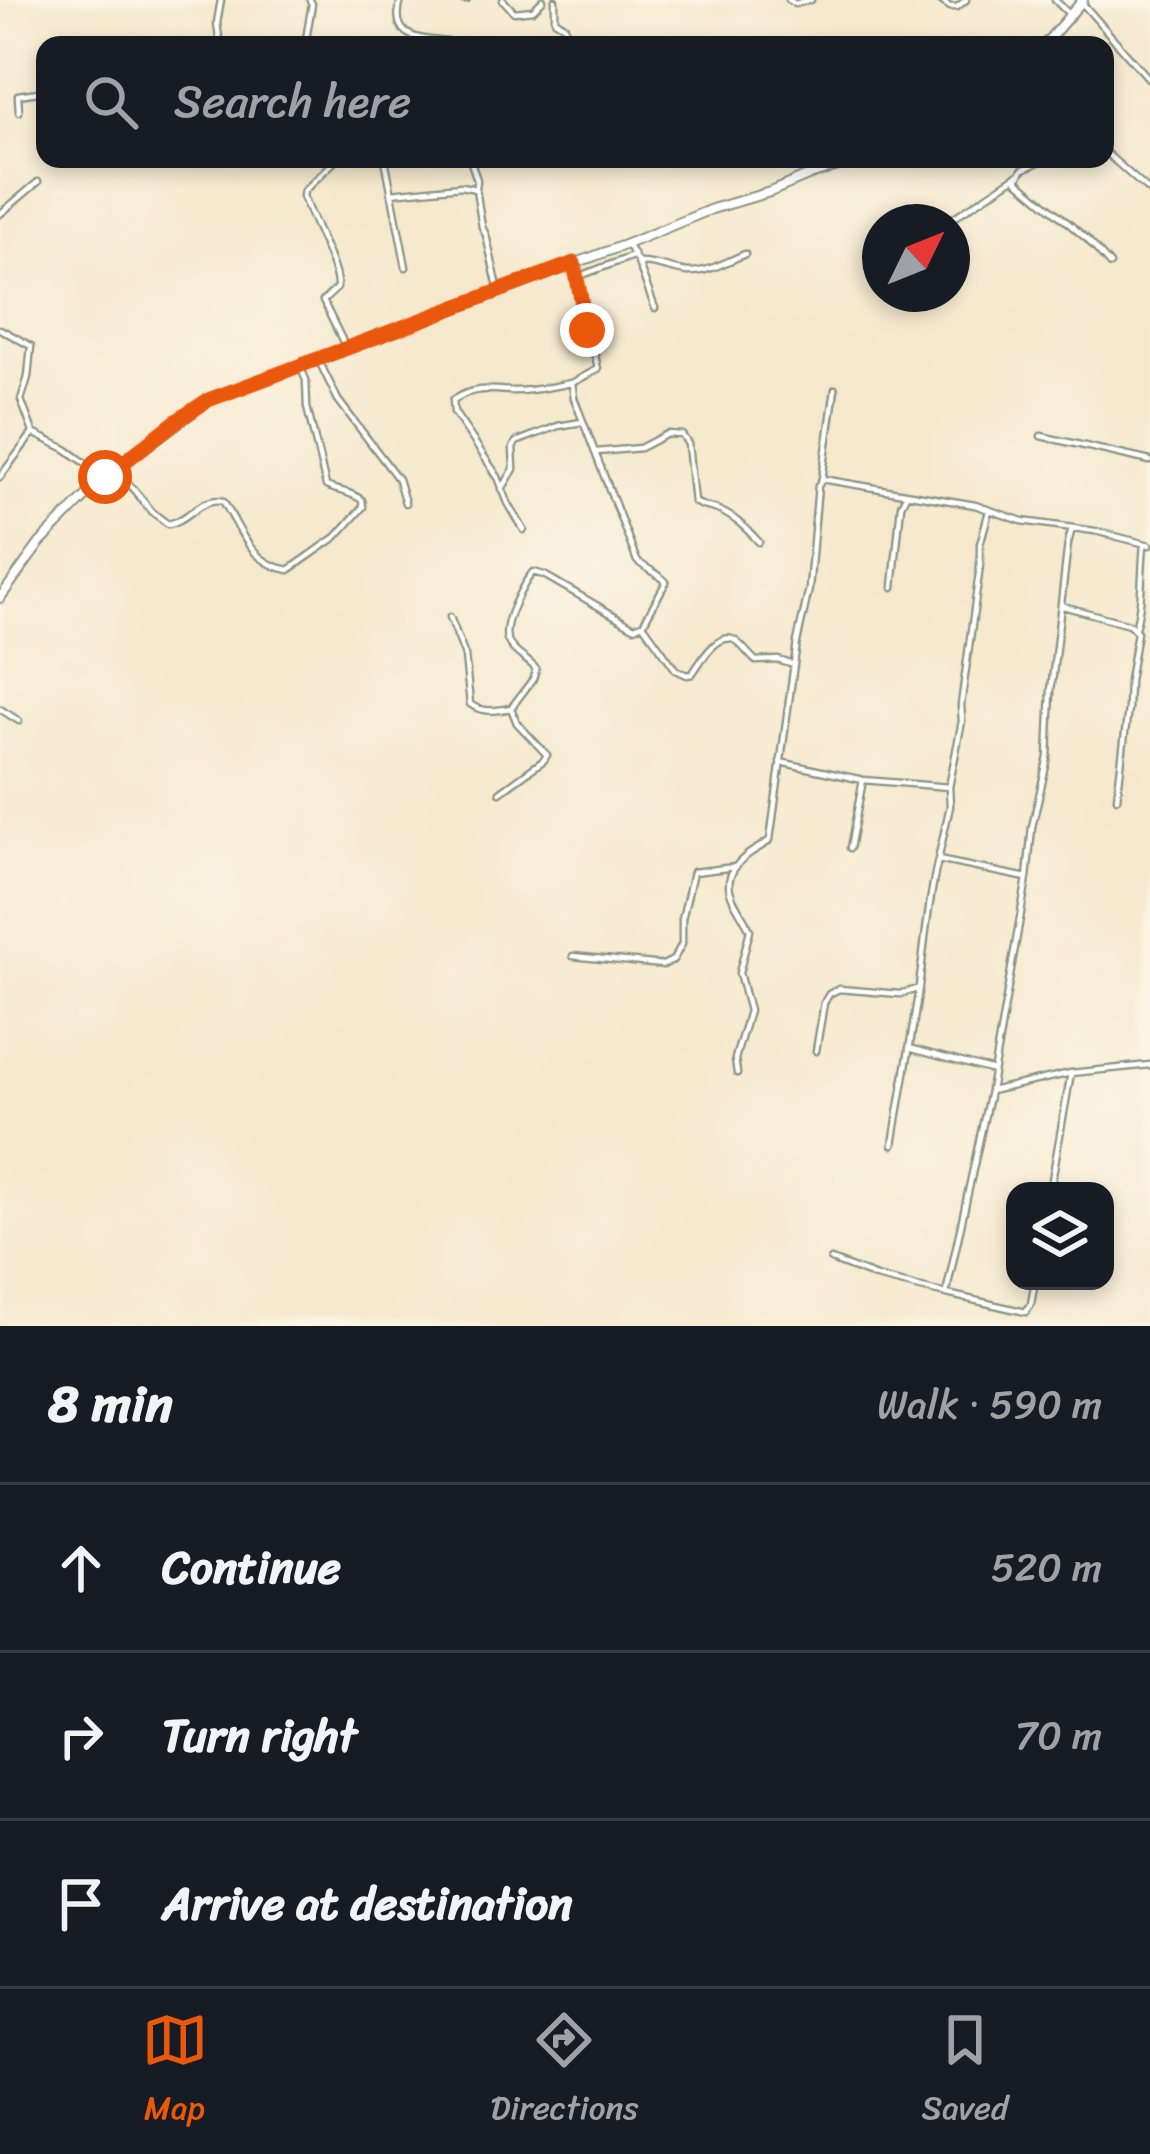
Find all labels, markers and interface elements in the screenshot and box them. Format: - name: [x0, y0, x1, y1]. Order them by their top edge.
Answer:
- search box: [36, 36, 1114, 168]
- text: Search here: [174, 62, 411, 142]
- icon: search: [78, 69, 144, 135]
- north arrow: [862, 204, 970, 312]
- route end: [560, 303, 614, 357]
- route start: [78, 450, 132, 504]
- map controls: [1006, 1182, 1114, 1290]
- button: layers: [1006, 1182, 1114, 1290]
- text: 8 min: [48, 1359, 173, 1449]
- text: Walk · 590 m: [877, 1370, 1102, 1439]
- text: Continue: [162, 1528, 341, 1608]
- text: 520 m: [991, 1533, 1102, 1602]
- icon: ahead: [48, 1535, 114, 1601]
- text: Turn right: [162, 1696, 357, 1776]
- text: 70 m: [1015, 1701, 1102, 1770]
- icon: right: [48, 1703, 114, 1769]
- text: Arrive at destination: [162, 1864, 572, 1944]
- icon: arrive: [48, 1871, 114, 1937]
- tab: Map: [142, 2007, 208, 2137]
- tab: Directions: [491, 2007, 638, 2137]
- tab: Saved: [921, 2007, 1008, 2137]

